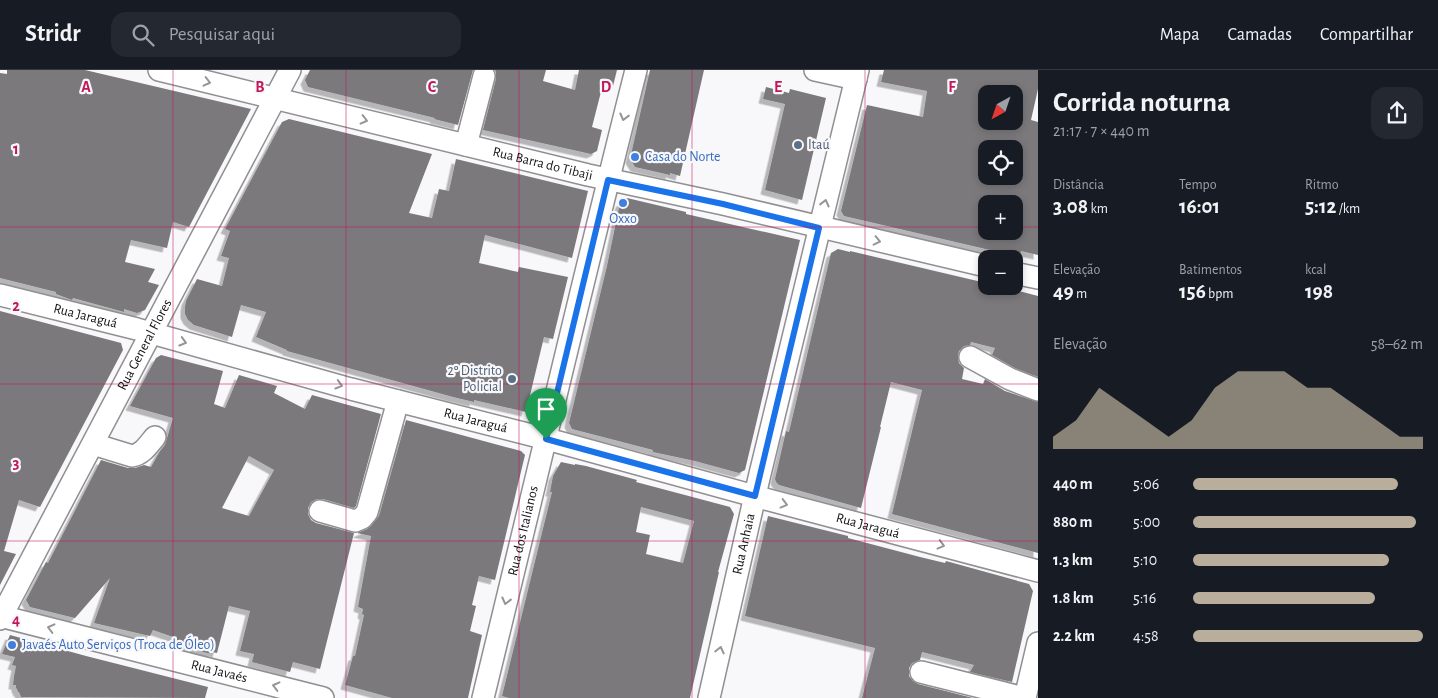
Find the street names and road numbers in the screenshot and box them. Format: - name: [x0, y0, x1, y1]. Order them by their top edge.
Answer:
- street label: Rua Barra do Tibaji: [491, 145, 594, 183]
- street label: Rua General Flores: [115, 297, 175, 393]
- street label: Rua Jaraguá: [52, 302, 119, 331]
- street label: Rua Jaraguá: [442, 406, 509, 436]
- street label: Rua dos Italianos: [506, 484, 541, 577]
- street label: Rua Jaraguá: [834, 511, 901, 541]
- street label: Rua Anhaia: [730, 512, 758, 576]
- street label: Rua Javaés: [189, 658, 249, 685]

